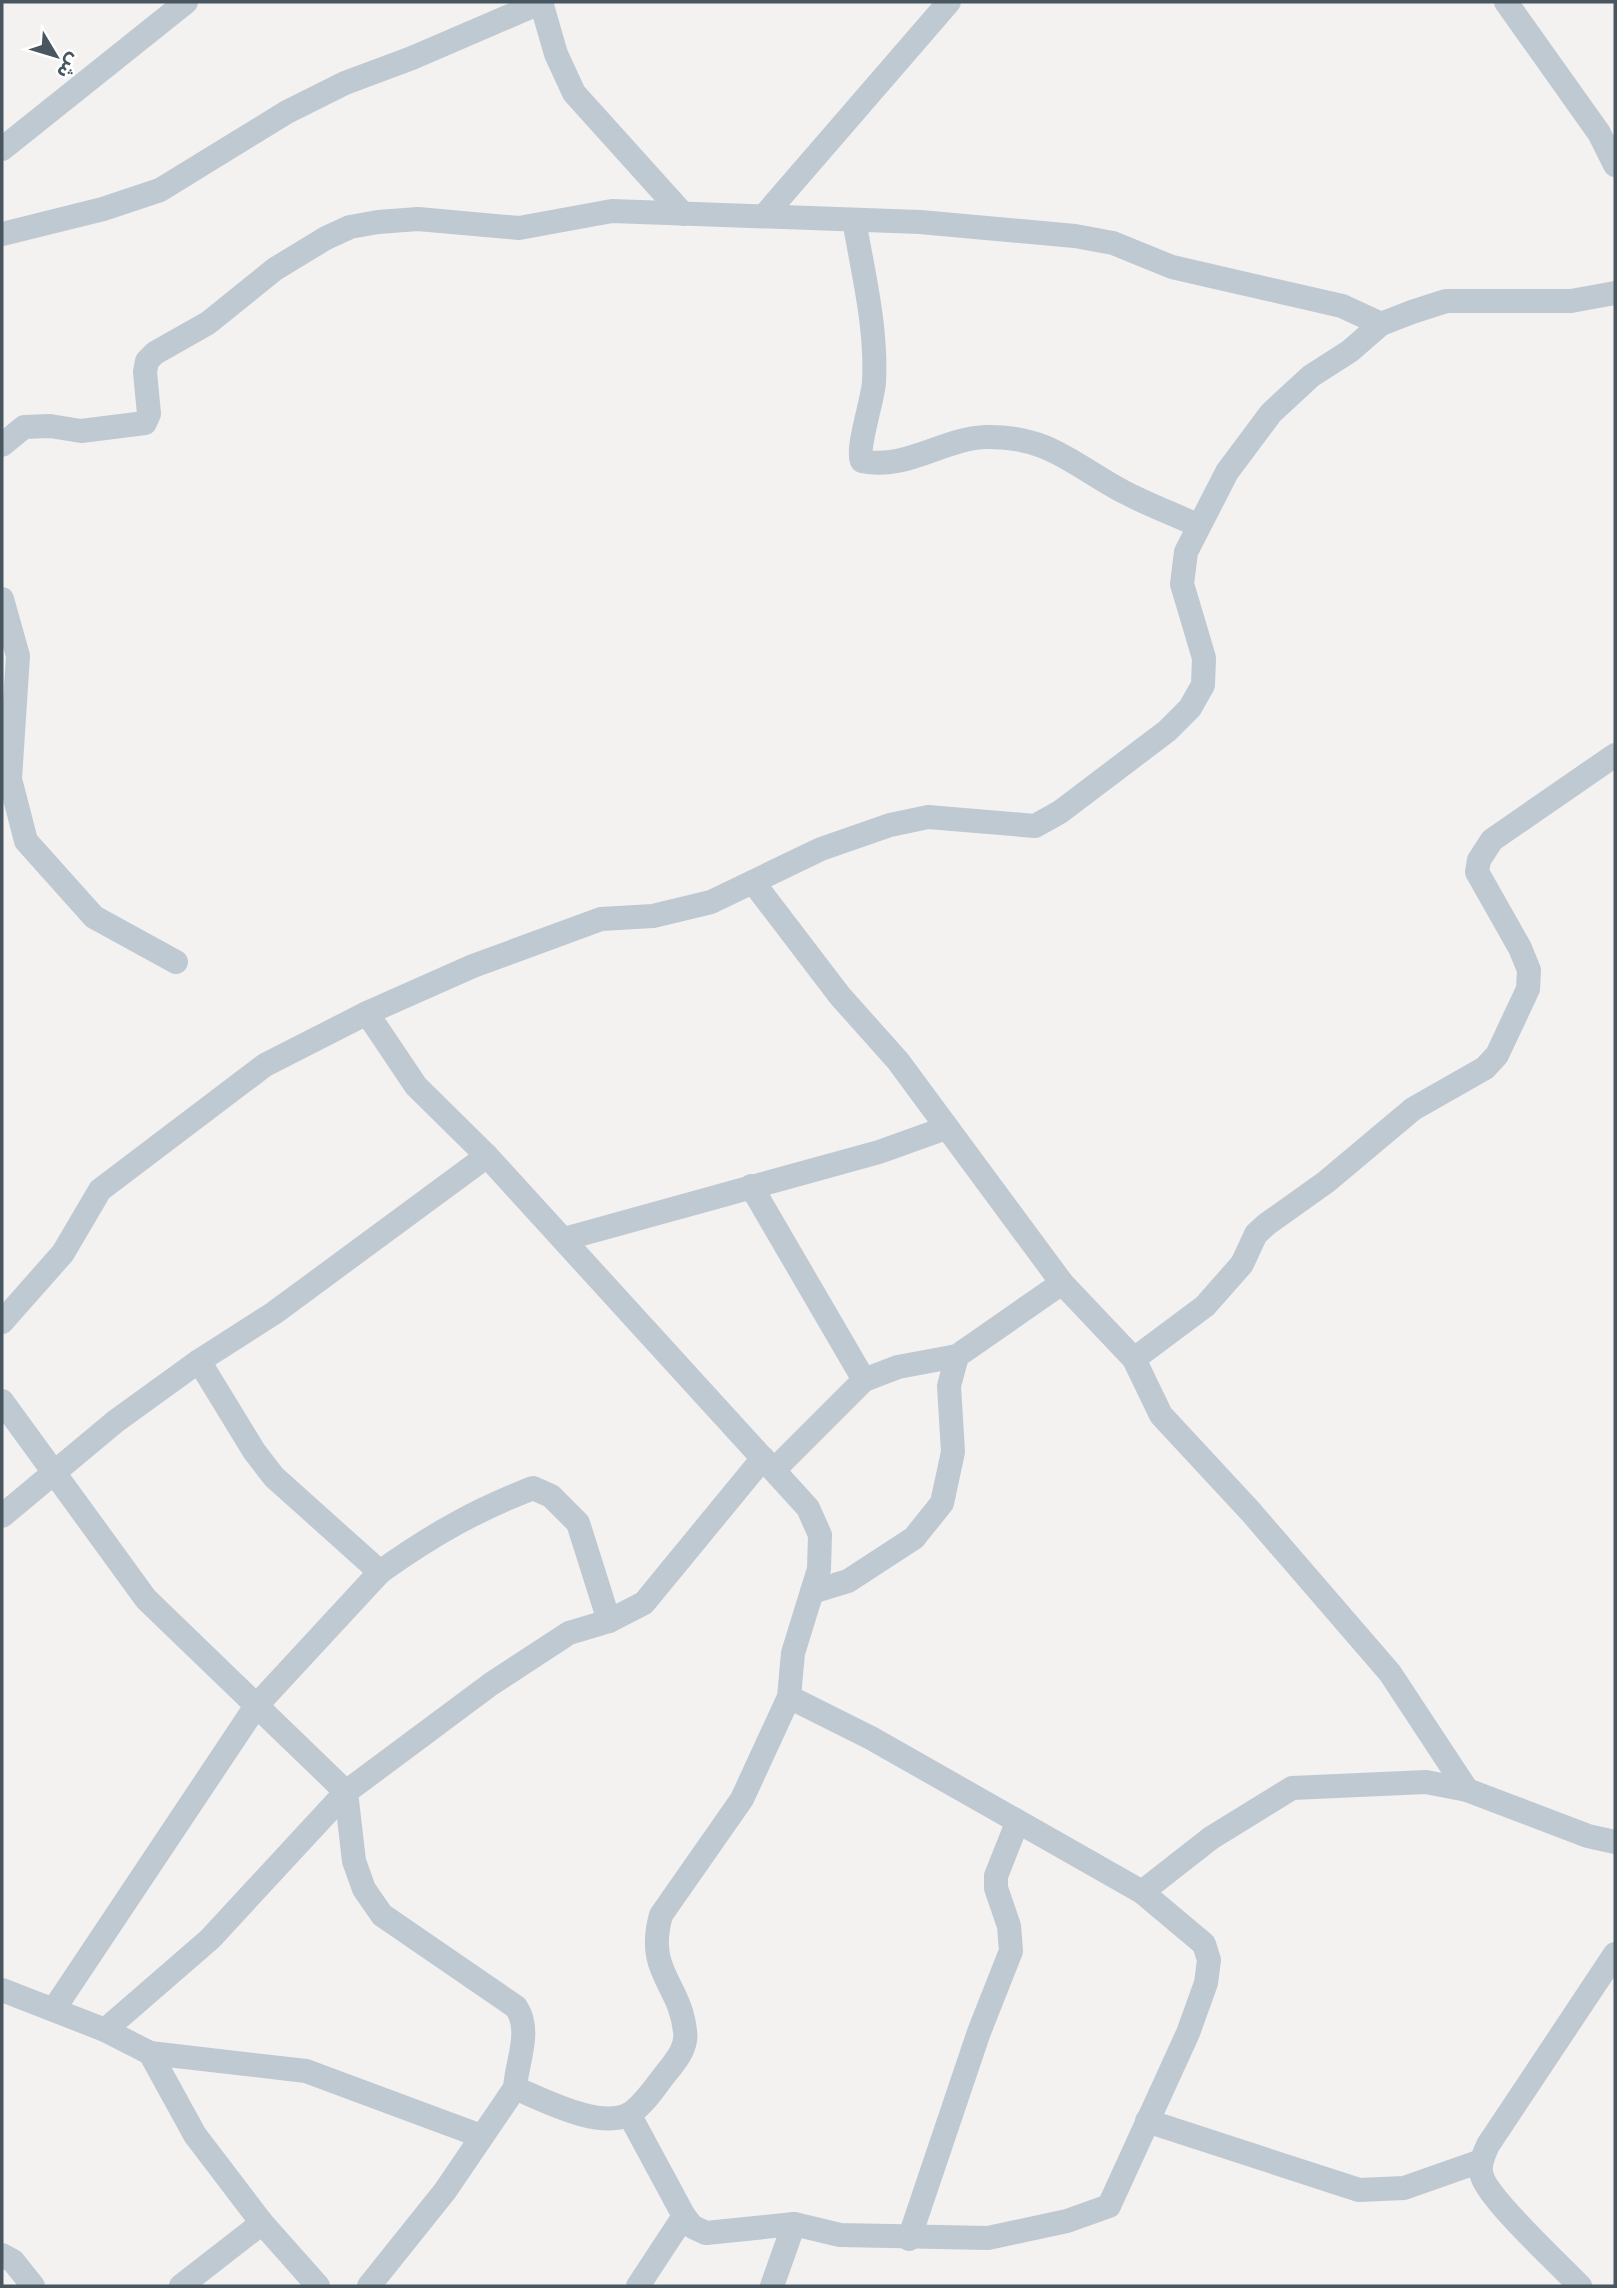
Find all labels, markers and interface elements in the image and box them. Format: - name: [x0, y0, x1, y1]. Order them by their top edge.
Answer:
- north arrow: [21, 21, 91, 91]
- text: ش: [52, 49, 86, 83]

